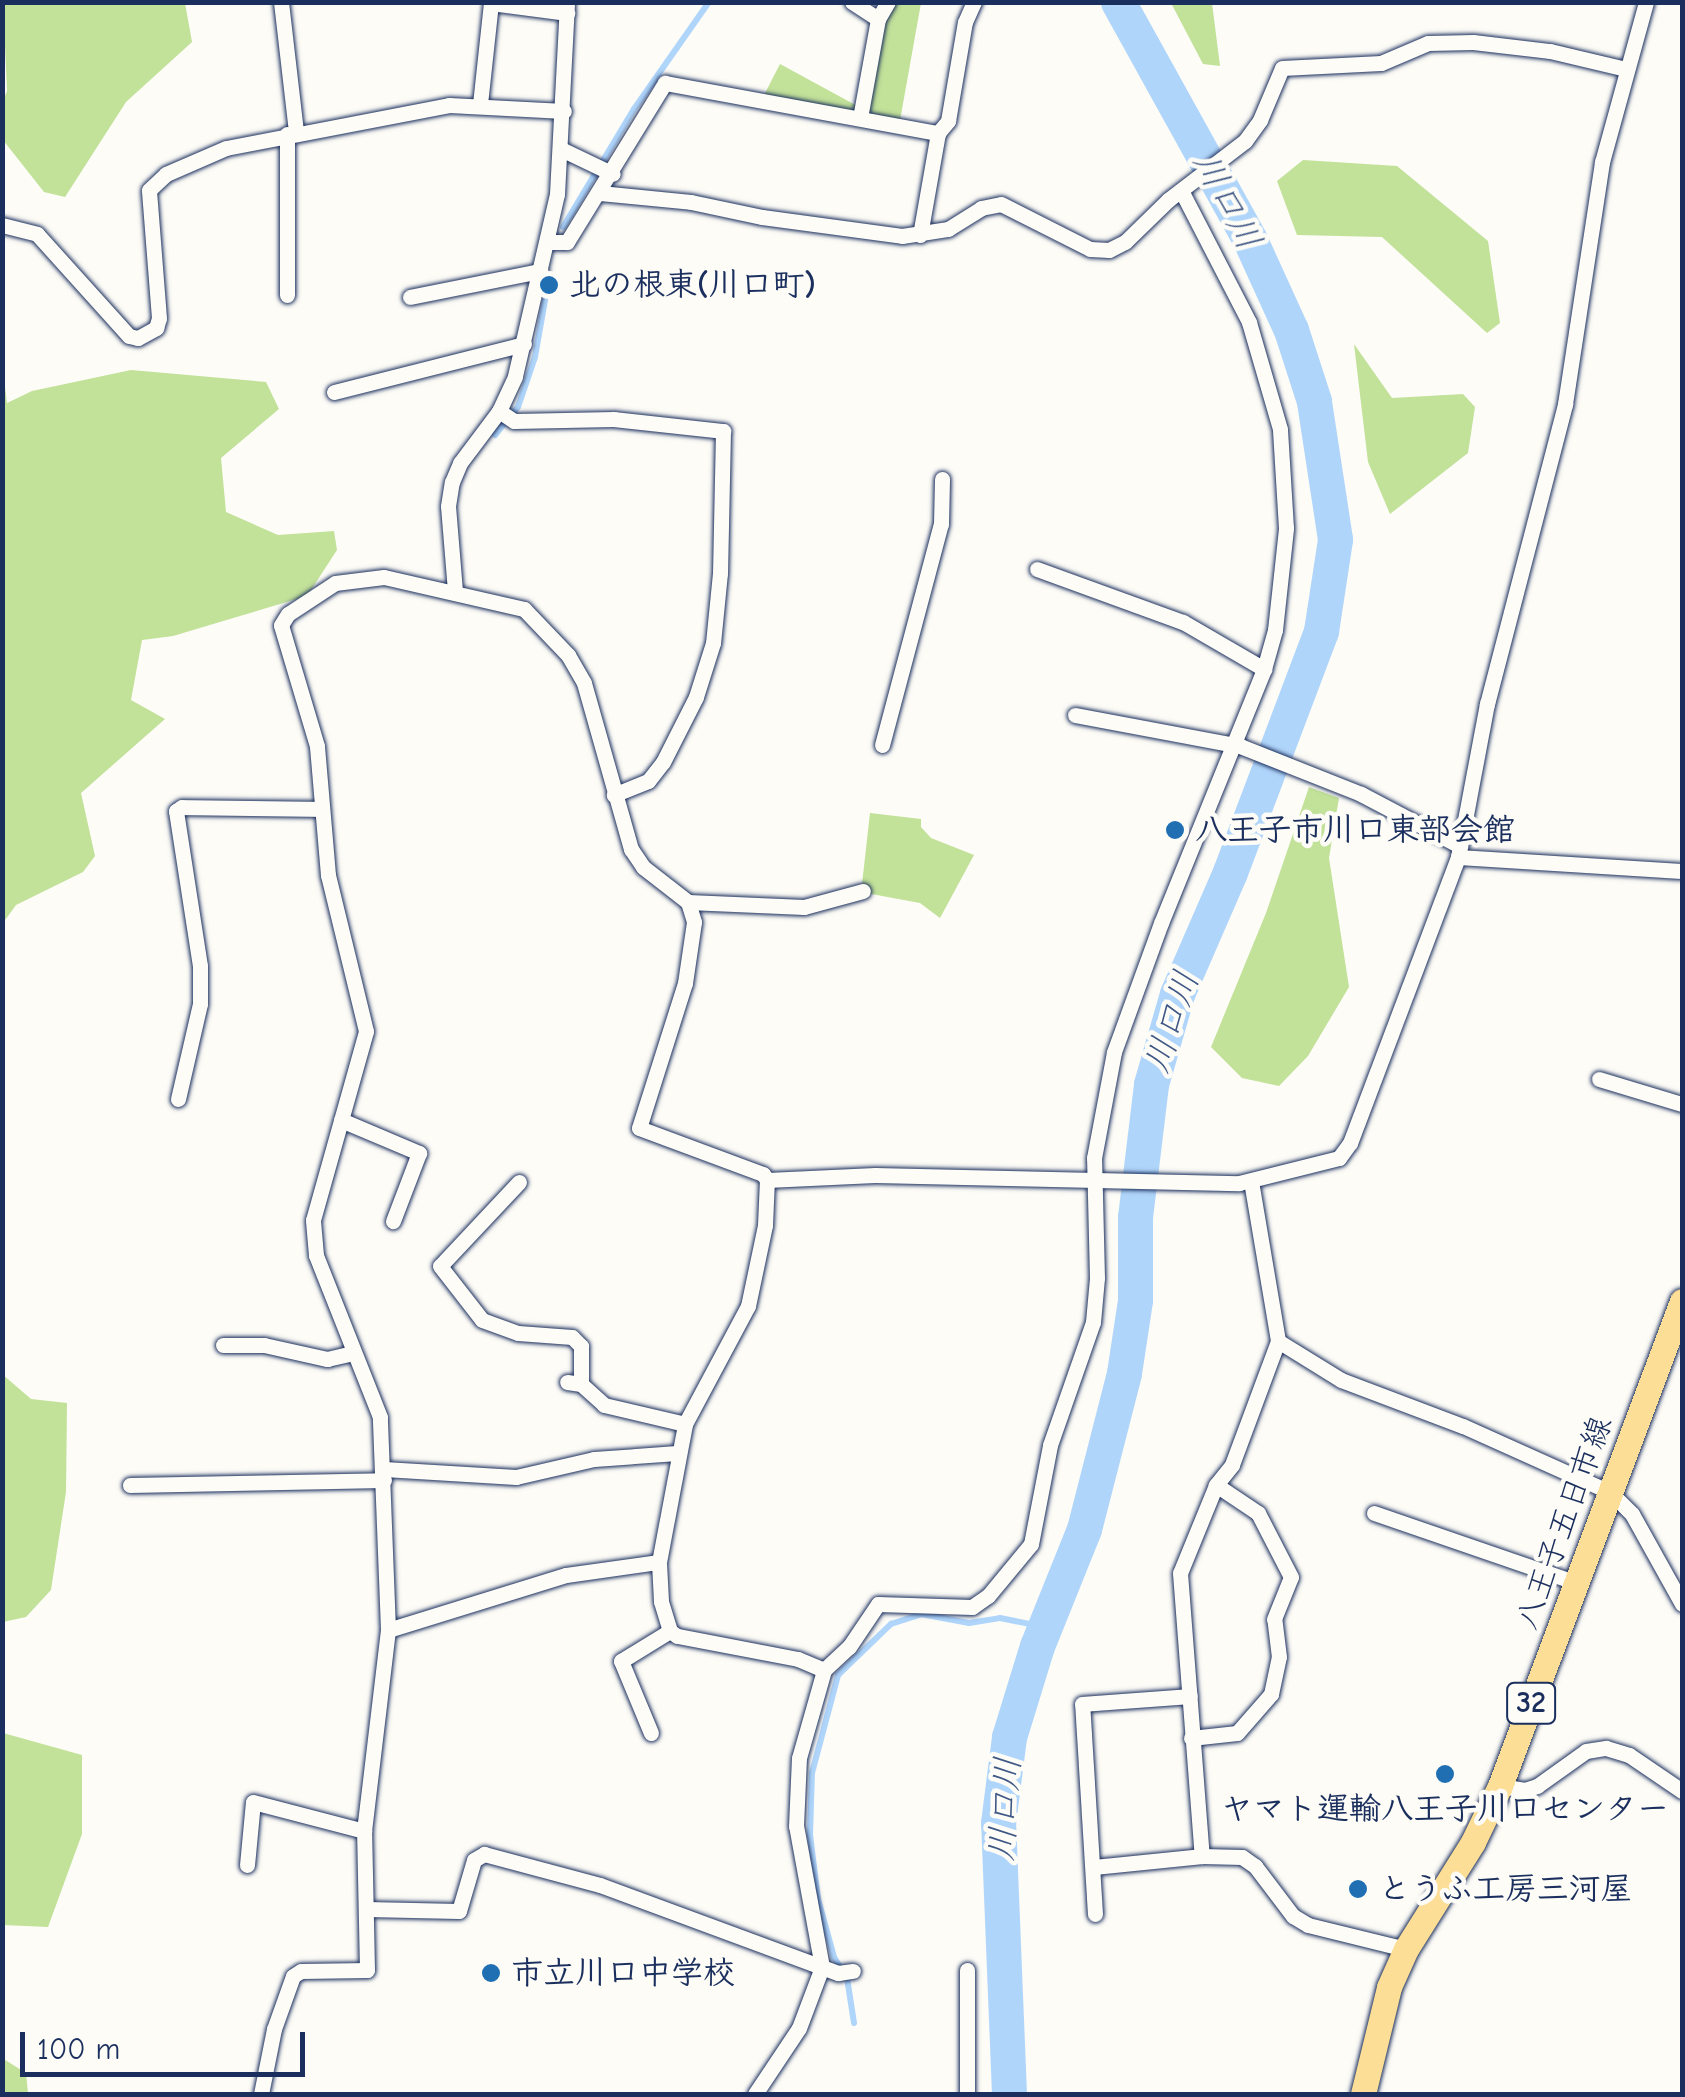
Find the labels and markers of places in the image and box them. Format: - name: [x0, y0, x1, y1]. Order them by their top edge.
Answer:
- place label: 北の根東(川口町): [569, 266, 816, 304]
- marker: 北の根東(川口町): [538, 274, 560, 296]
- place label: 八王子市川口東部会館: [1195, 811, 1515, 849]
- marker: 八王子市川口東部会館: [1164, 819, 1186, 841]
- marker: ヤマト運輸八王子川口センター: [1434, 1763, 1456, 1785]
- place label: ヤマト運輸八王子川口センター: [1221, 1790, 1669, 1828]
- place label: とうふ工房三河屋: [1378, 1870, 1634, 1908]
- marker: とうふ工房三河屋: [1347, 1878, 1369, 1900]
- place label: 市立川口中学校: [511, 1954, 735, 1992]
- marker: 市立川口中学校: [480, 1962, 502, 1984]

